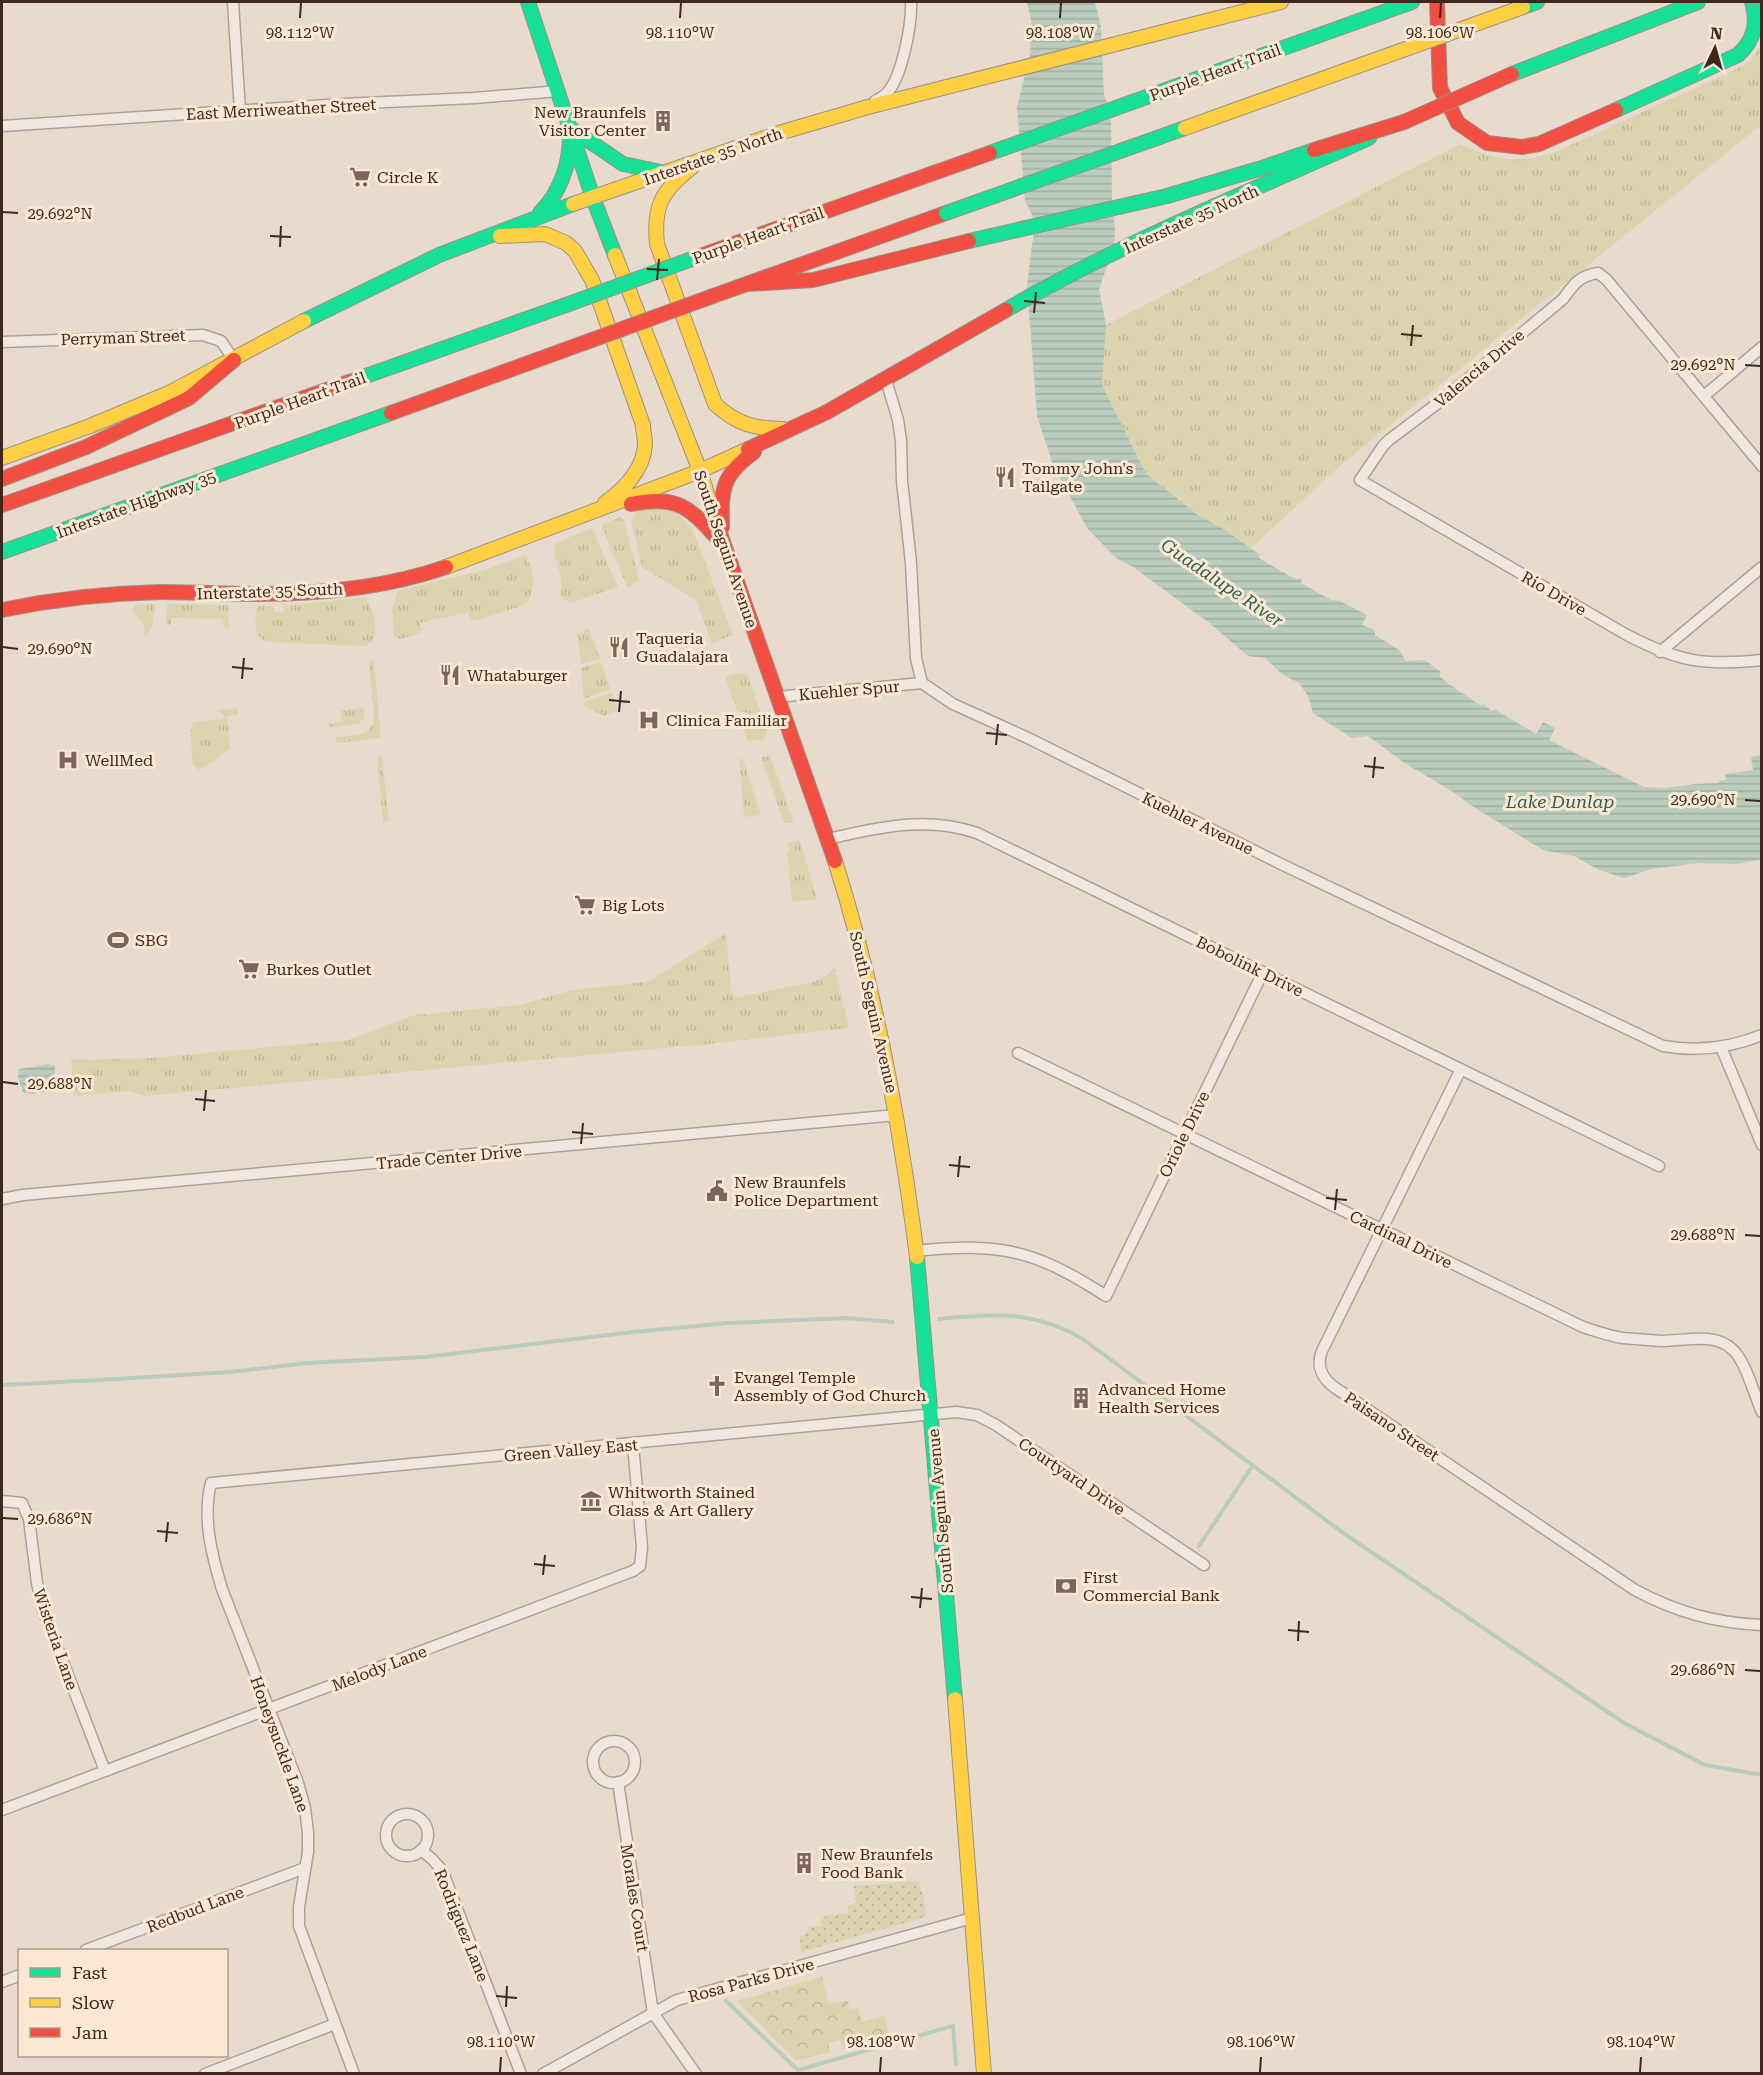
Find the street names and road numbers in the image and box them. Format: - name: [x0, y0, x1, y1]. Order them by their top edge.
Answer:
- street label: Purple Heart Trail: [1147, 40, 1283, 105]
- street label: East Merriweather Street: [185, 95, 377, 124]
- street label: Interstate 35 North: [641, 124, 785, 189]
- street label: Interstate 35 North: [1121, 181, 1262, 258]
- street label: Purple Heart Trail: [690, 203, 826, 268]
- street label: Valencia Drive: [1431, 325, 1528, 411]
- street label: Perryman Street: [60, 326, 186, 349]
- street label: Purple Heart Trail: [232, 368, 368, 433]
- street label: Interstate Highway 35: [54, 467, 219, 542]
- street label: South Seguin Avenue: [690, 468, 761, 631]
- street label: Rio Drive: [1518, 567, 1590, 620]
- street label: Interstate 35 South: [197, 579, 344, 604]
- street label: Kuehler Spur: [798, 677, 901, 704]
- street label: Kuehler Avenue: [1139, 788, 1257, 859]
- street label: South Seguin Avenue: [846, 929, 901, 1095]
- street label: Bobolink Drive: [1193, 932, 1307, 1001]
- street label: Oriole Drive: [1155, 1088, 1214, 1181]
- street label: Trade Center Drive: [375, 1142, 523, 1173]
- street label: Cardinal Drive: [1346, 1206, 1455, 1273]
- street label: Paisano Street: [1341, 1388, 1443, 1465]
- street label: South Seguin Avenue: [924, 1428, 957, 1594]
- street label: Courtyard Drive: [1015, 1434, 1129, 1519]
- street label: Green Valley East: [503, 1435, 639, 1466]
- street label: Wisteria Lane: [29, 1586, 82, 1692]
- street label: Melody Lane: [329, 1642, 429, 1695]
- street label: Honeysuckle Lane: [246, 1674, 313, 1815]
- street label: Morales Court: [617, 1843, 652, 1954]
- street label: Rodriguez Lane: [430, 1866, 493, 1984]
- street label: Redbud Lane: [144, 1882, 247, 1937]
- street label: Rosa Parks Drive: [686, 1954, 816, 2006]

